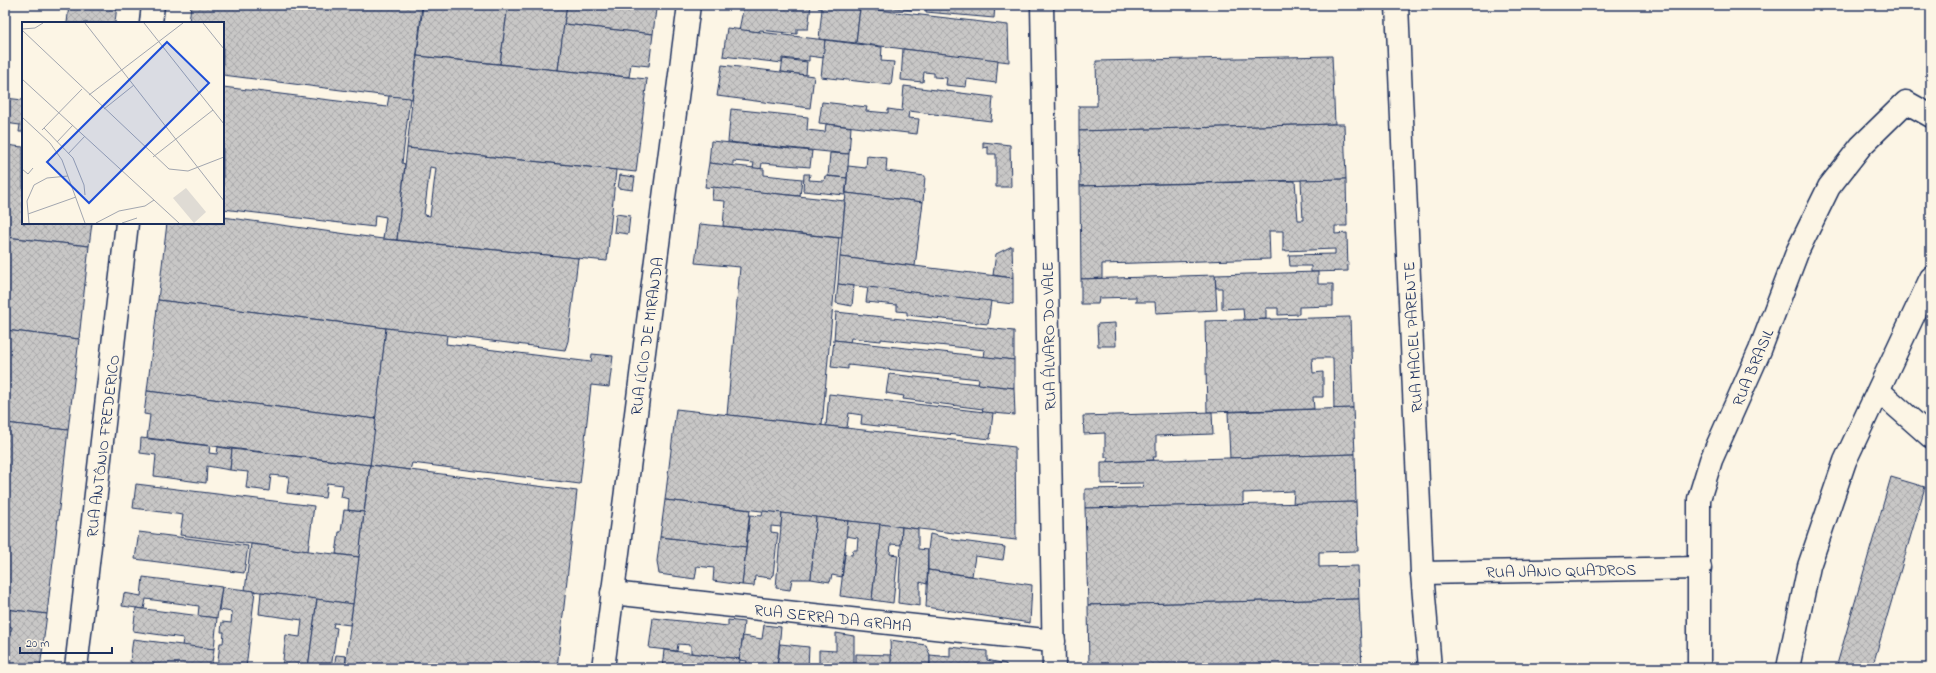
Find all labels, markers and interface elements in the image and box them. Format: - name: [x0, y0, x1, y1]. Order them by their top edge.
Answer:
- inset map: [22, 22, 224, 224]
- street label: RUA LÍCIO DE MIRANDA: [625, 255, 671, 417]
- street label: RUA ÁLVARO DO VALE: [1037, 261, 1063, 411]
- street label: RUA MACIEL PARENTE: [1398, 261, 1430, 413]
- street label: RUA BRASIL: [1727, 325, 1781, 410]
- street label: RUA ANTÔNIO FREDERICO: [81, 353, 127, 539]
- street label: RUA JANIO QUADROS: [1486, 559, 1636, 585]
- street label: RUA SERRA DA GRAMA: [753, 599, 913, 639]
- scale bar: [20, 629, 112, 655]
- text: 20 m: [26, 635, 49, 653]

